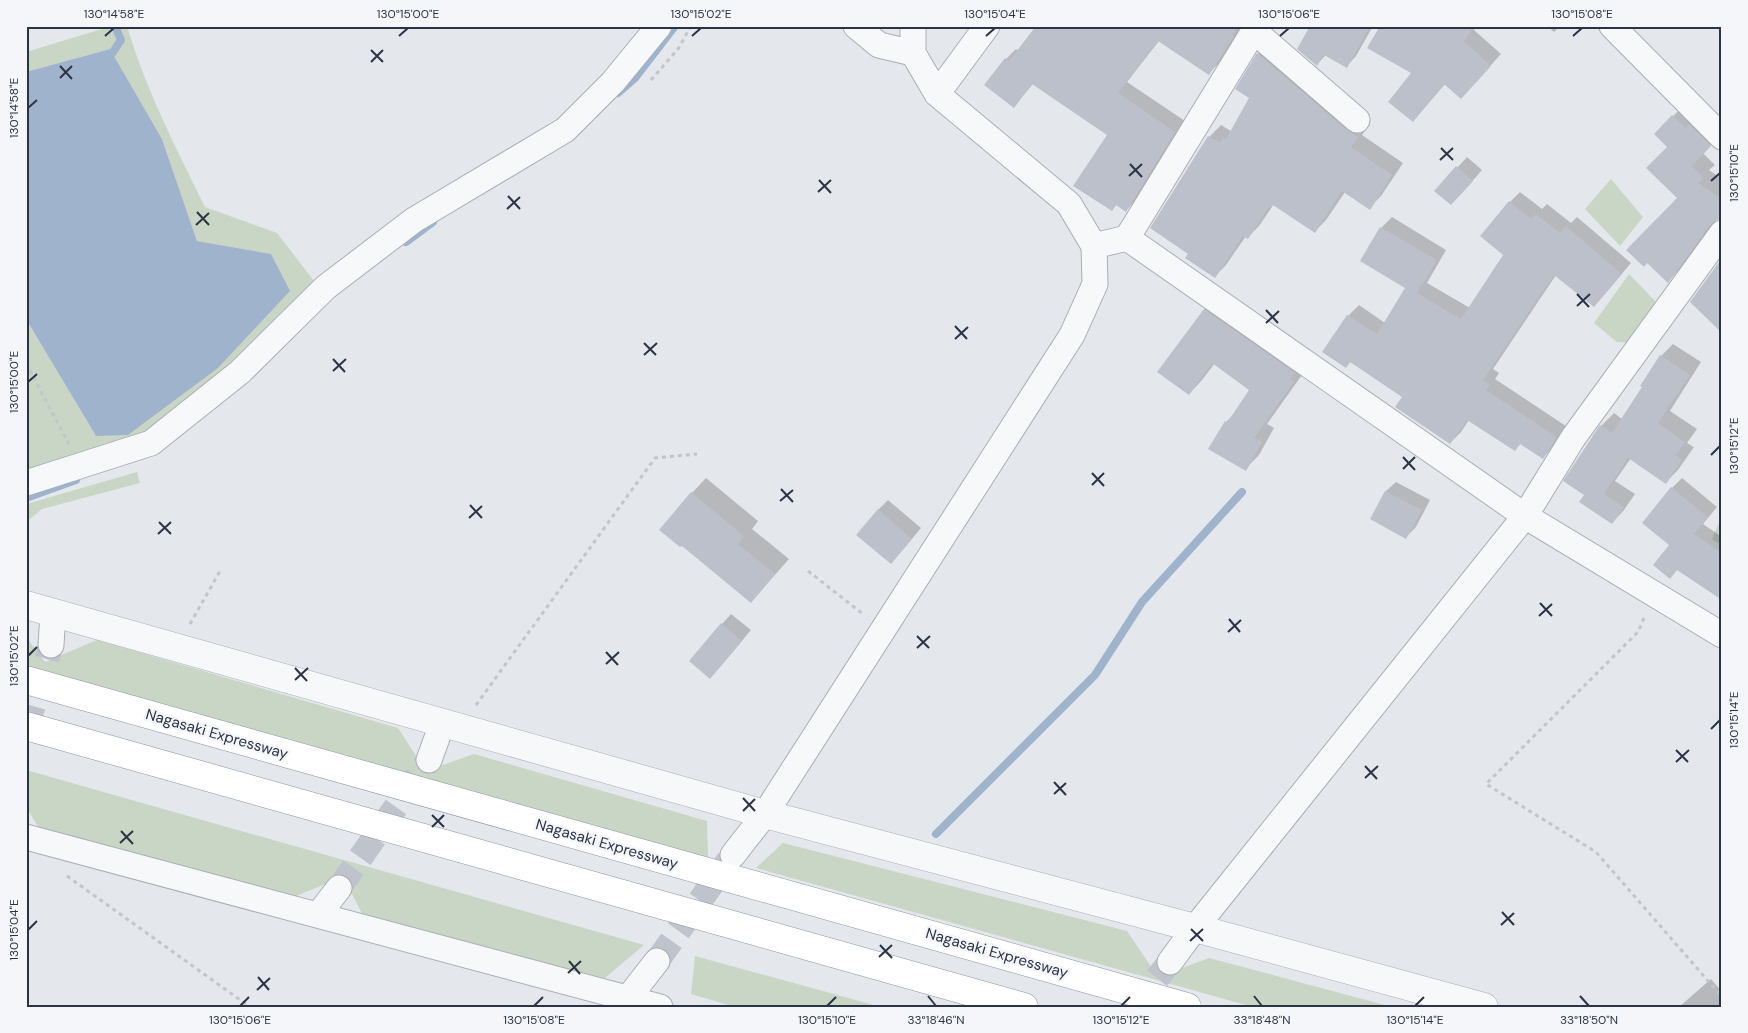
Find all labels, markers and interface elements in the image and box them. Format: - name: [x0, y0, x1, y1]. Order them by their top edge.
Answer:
- text: 130°14'58"E: [84, 6, 145, 22]
- text: 130°15'00"E: [377, 6, 440, 22]
- text: 130°15'02"E: [670, 6, 732, 22]
- text: 130°15'04"E: [964, 6, 1026, 22]
- text: 130°15'06"E: [1258, 6, 1320, 22]
- text: 130°15'08"E: [1551, 6, 1613, 22]
- text: 130°14'58"E: [6, 77, 22, 138]
- text: 130°15'10"E: [1726, 144, 1742, 202]
- text: 130°15'00"E: [6, 350, 22, 413]
- text: 130°15'12"E: [1726, 417, 1742, 474]
- text: 130°15'02"E: [6, 625, 22, 687]
- text: 130°15'14"E: [1726, 691, 1742, 749]
- street label: Nagasaki Expressway: [143, 704, 291, 764]
- street label: Nagasaki Expressway: [533, 814, 681, 874]
- text: 130°15'04"E: [6, 899, 22, 961]
- street label: Nagasaki Expressway: [923, 923, 1071, 983]
- text: 130°15'06"E: [209, 1012, 271, 1028]
- text: 130°15'08"E: [503, 1012, 565, 1028]
- text: 130°15'10"E: [798, 1012, 856, 1028]
- text: 33°18'46"N: [907, 1012, 965, 1028]
- text: 130°15'12"E: [1093, 1012, 1150, 1028]
- text: 33°18'48"N: [1234, 1012, 1290, 1028]
- text: 130°15'14"E: [1386, 1012, 1444, 1028]
- text: 33°18'50"N: [1560, 1012, 1618, 1028]

